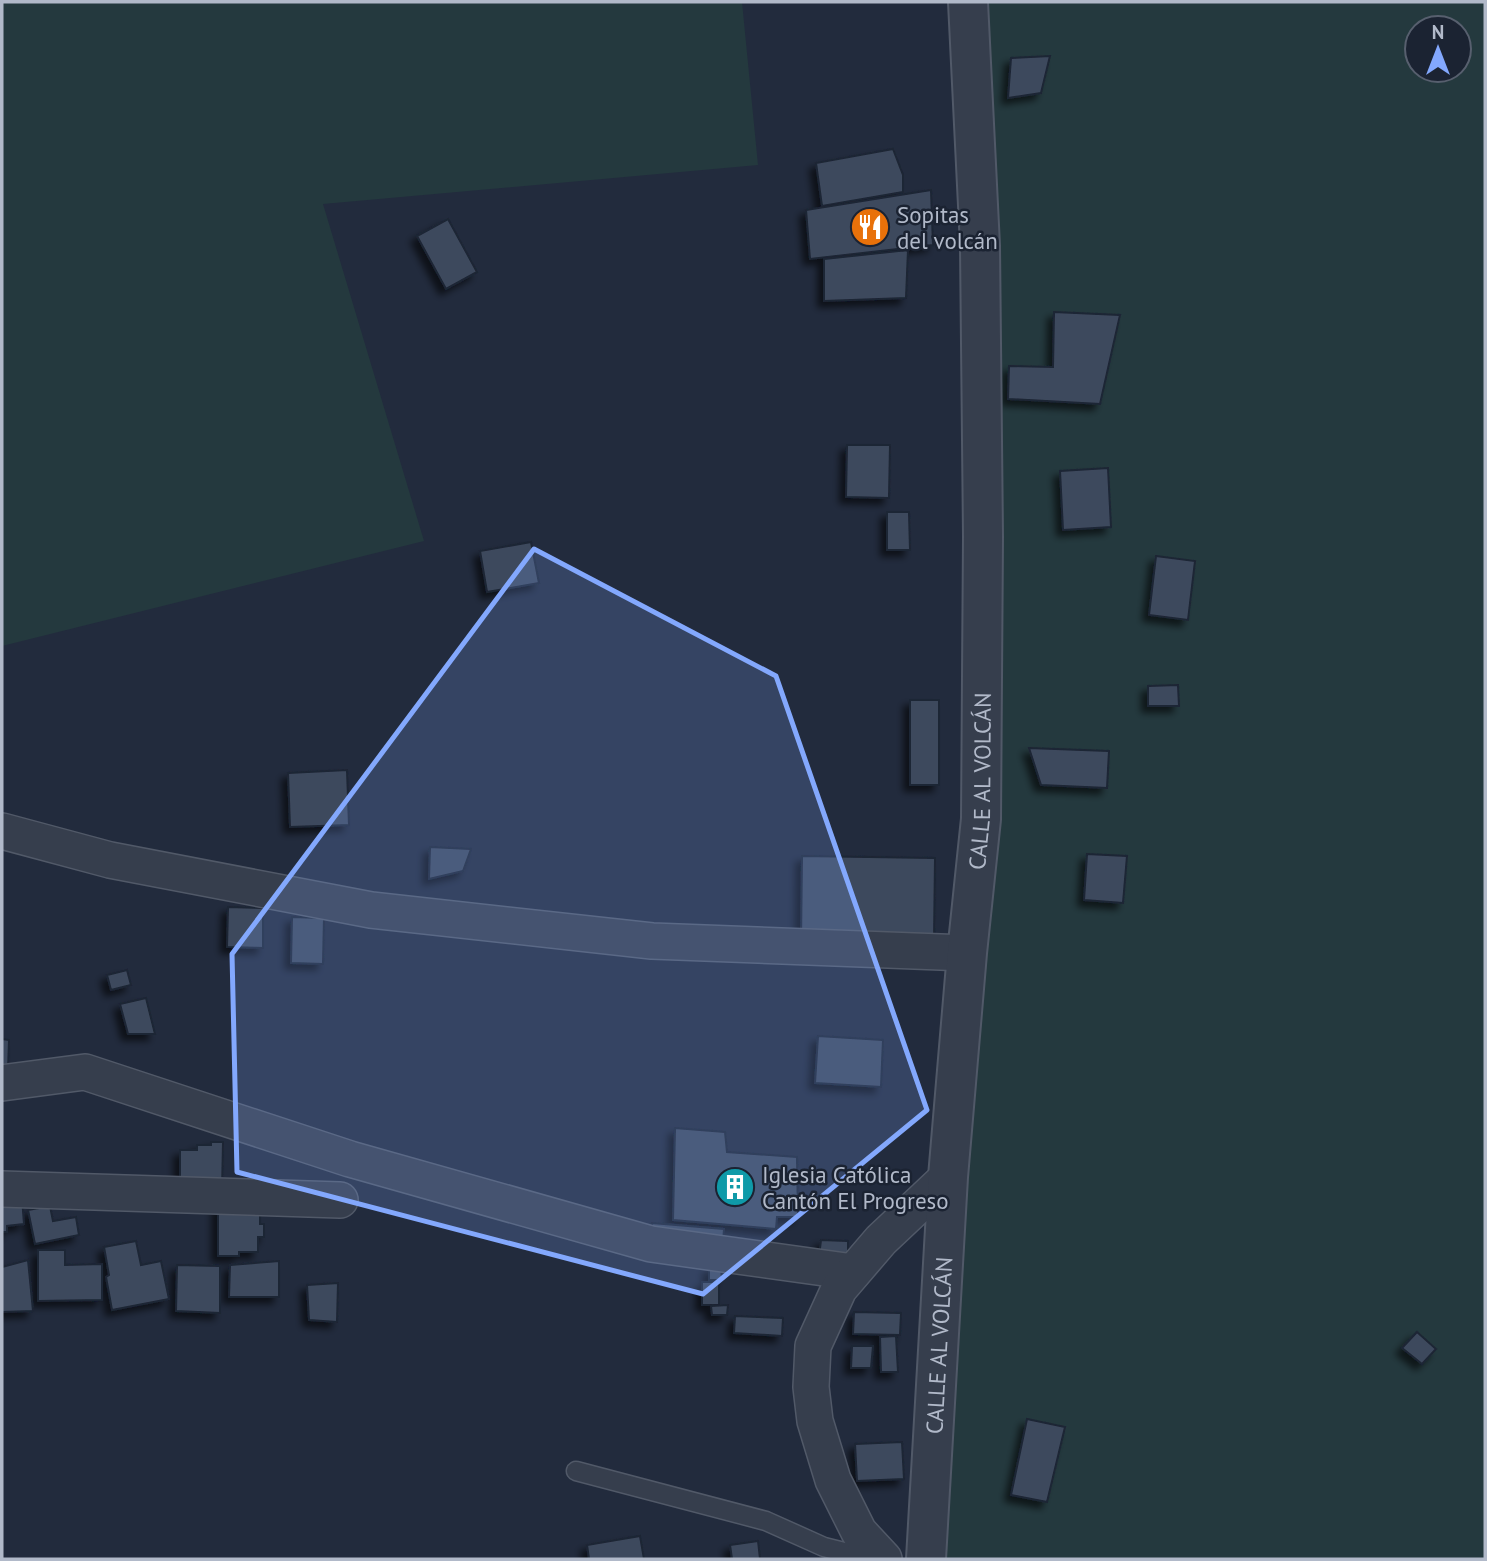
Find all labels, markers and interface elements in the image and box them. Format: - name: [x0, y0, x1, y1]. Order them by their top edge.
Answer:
- north arrow: [1403, 14, 1473, 84]
- text: N: [1432, 20, 1444, 44]
- place label: Sopitas del volcán: [897, 200, 998, 255]
- restaurant icon: Sopitas del volcán: [849, 206, 891, 248]
- street label: CALLE AL VOLCÁN: [961, 692, 996, 871]
- place label: Iglesia Católica Cantón El Progreso: [762, 1160, 949, 1215]
- building icon: Iglesia Católica Cantón El Progreso: [714, 1166, 756, 1208]
- street label: CALLE AL VOLCÁN: [919, 1256, 958, 1435]

